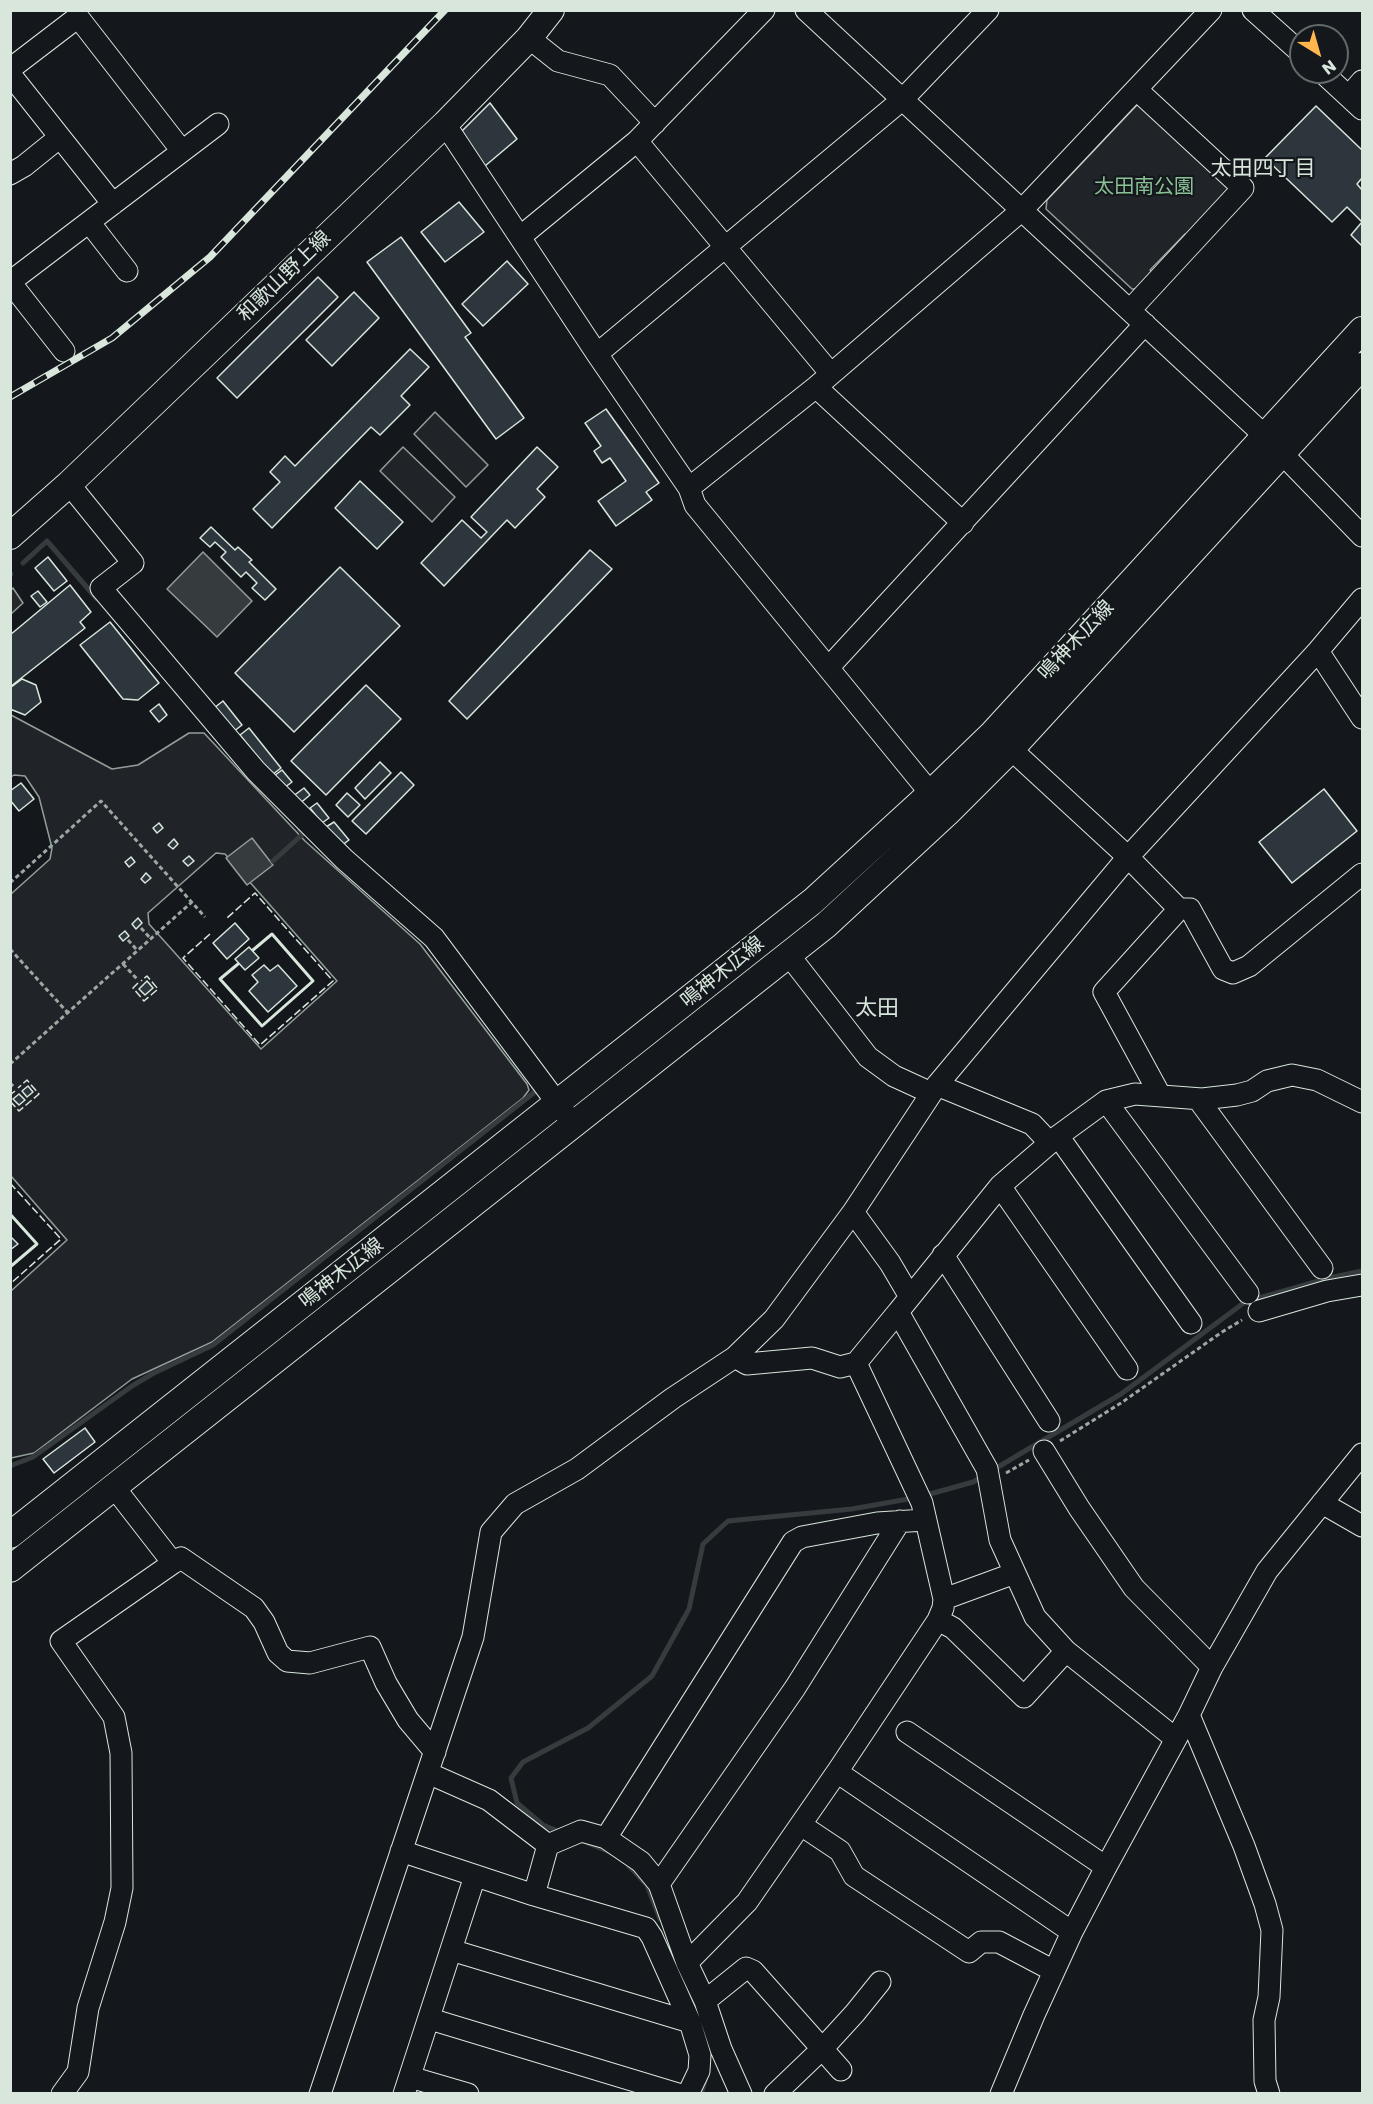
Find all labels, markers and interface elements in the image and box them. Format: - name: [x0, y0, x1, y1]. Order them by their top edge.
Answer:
- north arrow: [1289, 24, 1349, 84]
- text: N: [1317, 54, 1341, 80]
- district label: 太田四丁目: [1211, 157, 1315, 183]
- park label: 太田南公園: [1094, 176, 1194, 200]
- street label: 和歌山野上線: [234, 227, 336, 327]
- street label: 鳴神木広線: [1034, 596, 1120, 686]
- street label: 鳴神木広線: [677, 932, 769, 1014]
- district label: 太田: [855, 996, 899, 1022]
- street label: 鳴神木広線: [295, 1234, 389, 1314]

